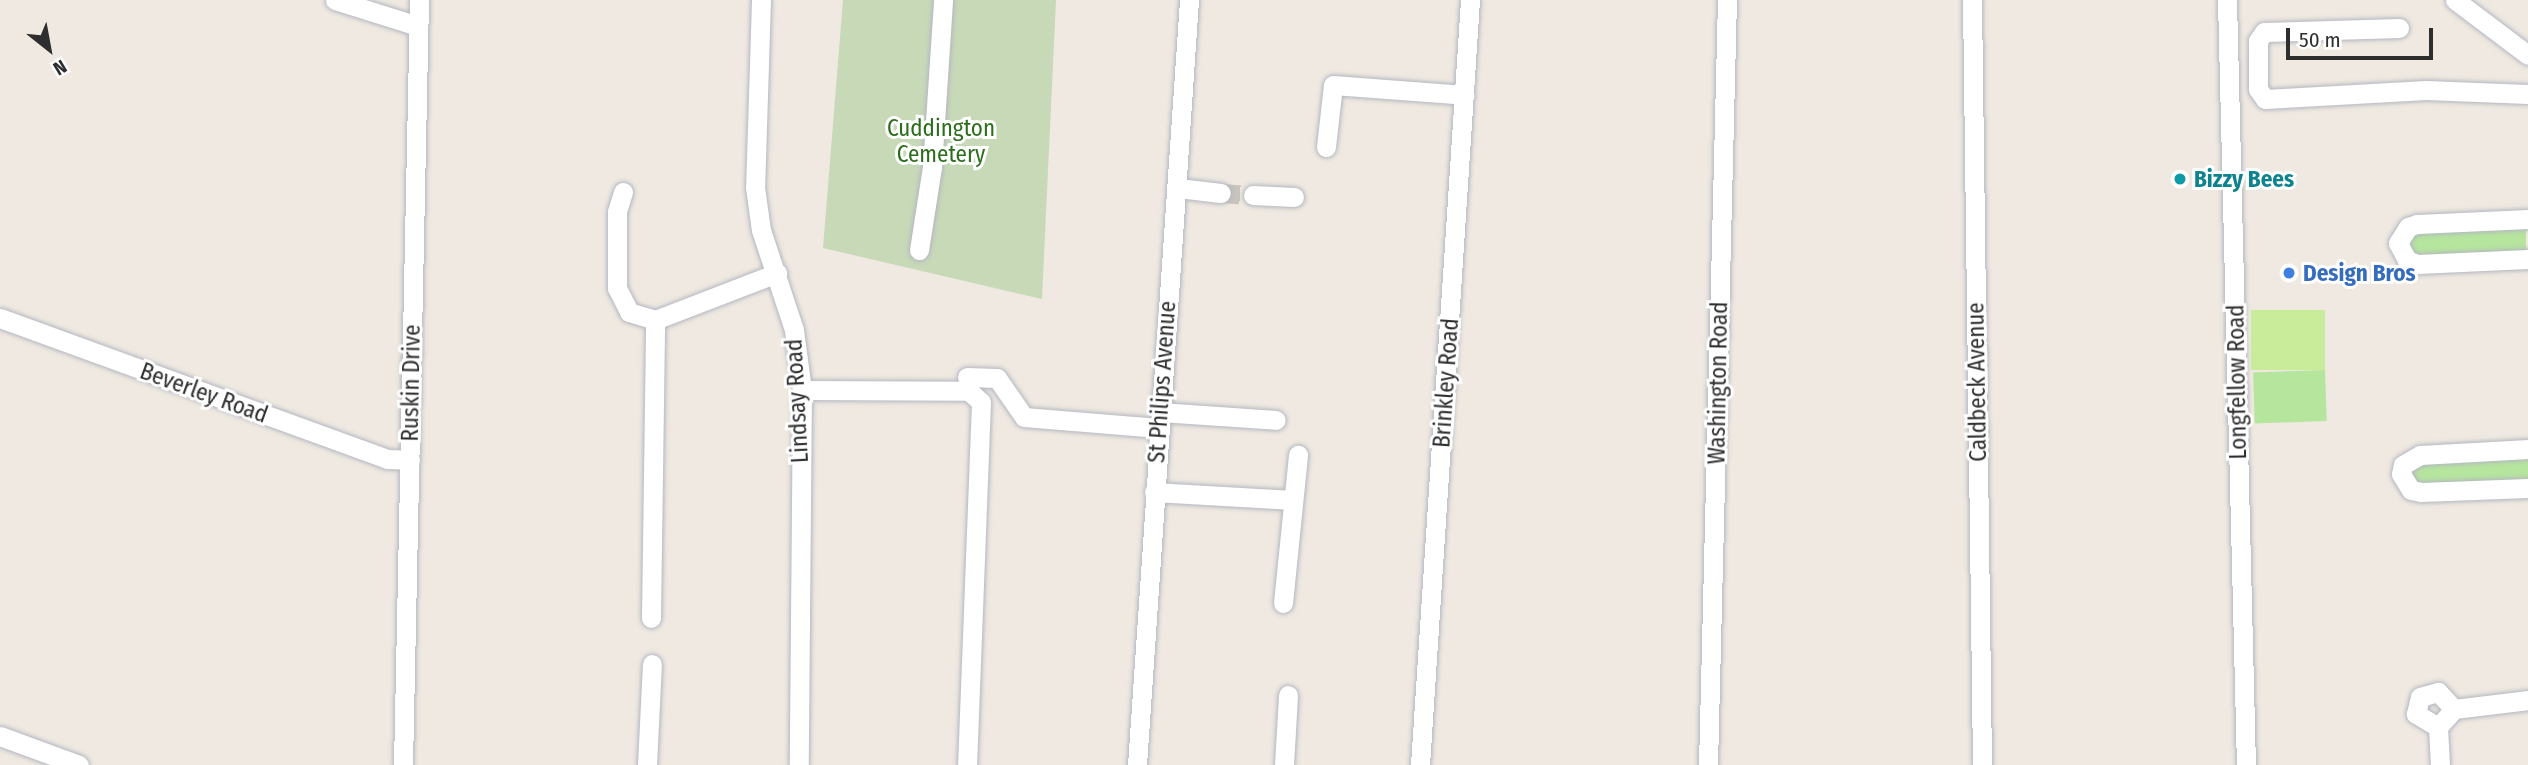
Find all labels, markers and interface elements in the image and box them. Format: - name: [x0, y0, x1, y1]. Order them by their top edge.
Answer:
- north arrow: [14, 14, 84, 84]
- scale bar: [2290, 14, 2437, 58]
- text: 50 m: [2299, 27, 2341, 53]
- text: N: [49, 55, 71, 80]
- park label: Cuddington Cemetery: [887, 114, 995, 168]
- place label: Bizzy Bees: [2194, 165, 2294, 193]
- marker: Bizzy Bees: [2172, 171, 2188, 187]
- place label: Design Bros: [2303, 259, 2416, 287]
- marker: Design Bros: [2281, 265, 2297, 281]
- street label: St Philips Avenue: [1143, 300, 1181, 464]
- street label: Washington Road: [1703, 301, 1733, 465]
- street label: Caldbeck Avenue: [1962, 302, 1992, 462]
- street label: Longfellow Road: [2222, 304, 2252, 460]
- street label: Brinkley Road: [1428, 317, 1464, 449]
- street label: Ruskin Drive: [396, 324, 426, 442]
- street label: Lindsay Road: [780, 338, 814, 464]
- street label: Beverley Road: [136, 357, 272, 429]

